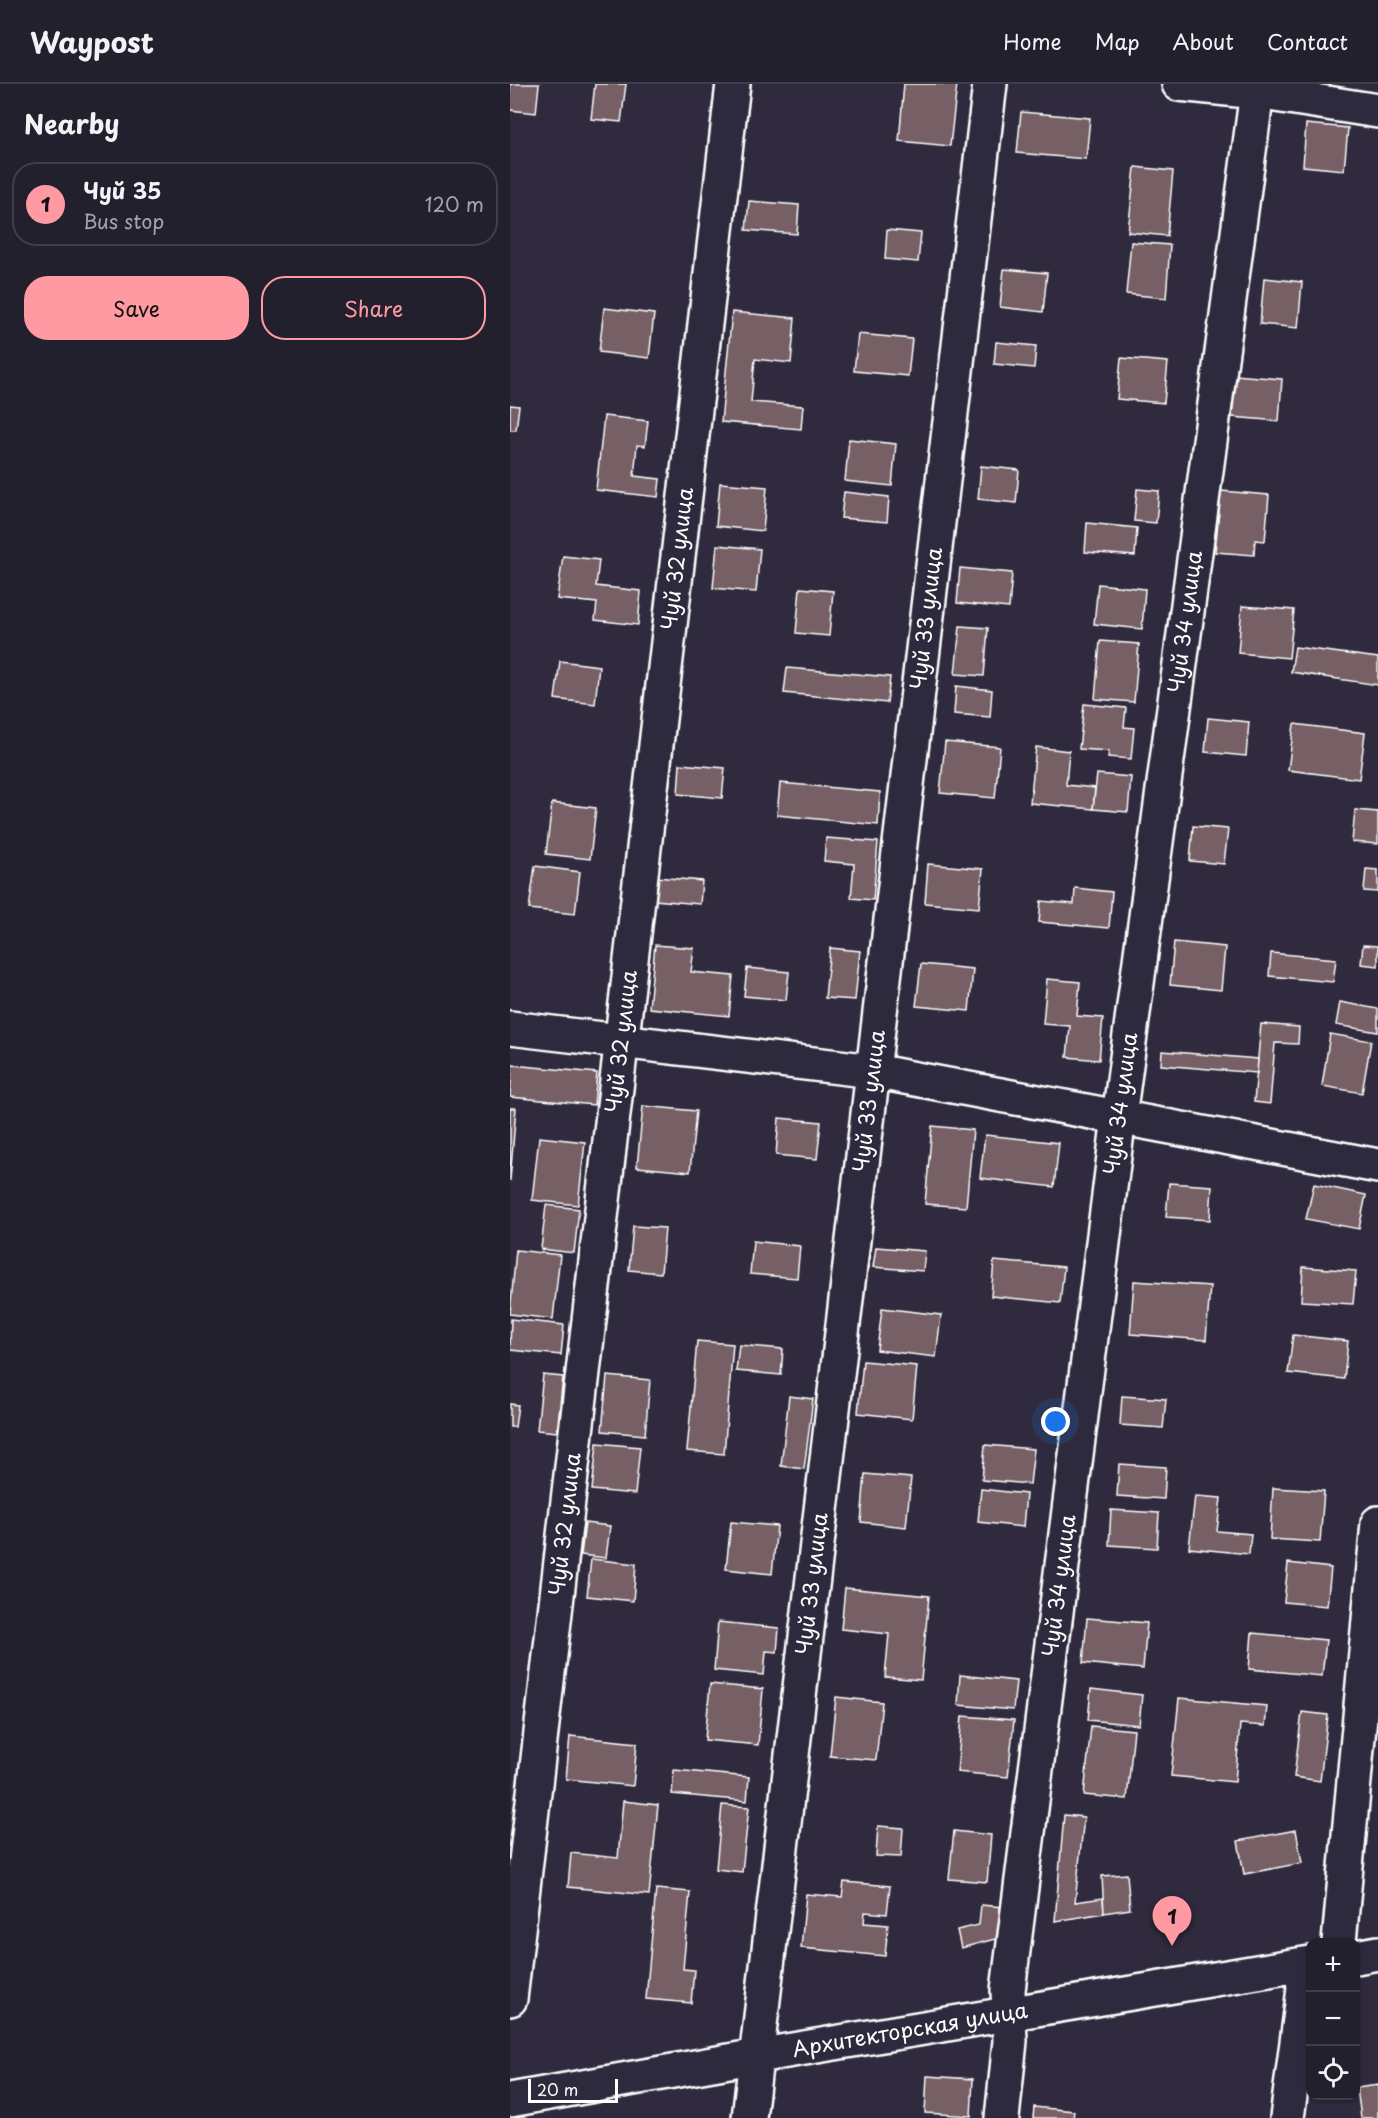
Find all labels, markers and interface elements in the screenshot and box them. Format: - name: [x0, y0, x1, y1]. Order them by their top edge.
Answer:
- text: Waypost: [30, 20, 154, 63]
- text: Home: [1003, 25, 1062, 57]
- text: Map: [1095, 25, 1140, 57]
- text: About: [1173, 25, 1234, 57]
- text: Contact: [1267, 25, 1348, 57]
- text: Nearby: [24, 104, 119, 143]
- text: Чуй 35: [83, 173, 162, 206]
- text: 1: [41, 189, 50, 219]
- text: 120 m: [425, 189, 484, 219]
- text: Bus stop: [83, 206, 164, 236]
- button: Save: [24, 276, 249, 340]
- button: Share: [261, 276, 486, 340]
- street label: Чуй 32 улица: [652, 485, 700, 632]
- street label: Чуй 33 улица: [900, 545, 949, 691]
- street label: Чуй 34 улица: [1158, 548, 1209, 695]
- street label: Чуй 32 улица: [595, 967, 644, 1114]
- street label: Чуй 33 улица: [843, 1027, 892, 1174]
- street label: Чуй 34 улица: [1094, 1029, 1144, 1176]
- your location: [1041, 1407, 1070, 1436]
- street label: Чуй 32 улица: [539, 1450, 588, 1597]
- street label: Чуй 33 улица: [786, 1510, 835, 1656]
- street label: Чуй 34 улица: [1033, 1512, 1082, 1658]
- pin: 1: [1152, 1896, 1192, 1946]
- map controls: [1306, 1938, 1360, 2100]
- button: +: [1306, 1938, 1360, 1992]
- button: −: [1306, 1992, 1360, 2046]
- street label: Архитекторская улица: [790, 1993, 1030, 2064]
- button: locate: [1306, 2046, 1360, 2100]
- scale bar: [528, 2076, 618, 2104]
- text: 20 m: [537, 2077, 578, 2101]

